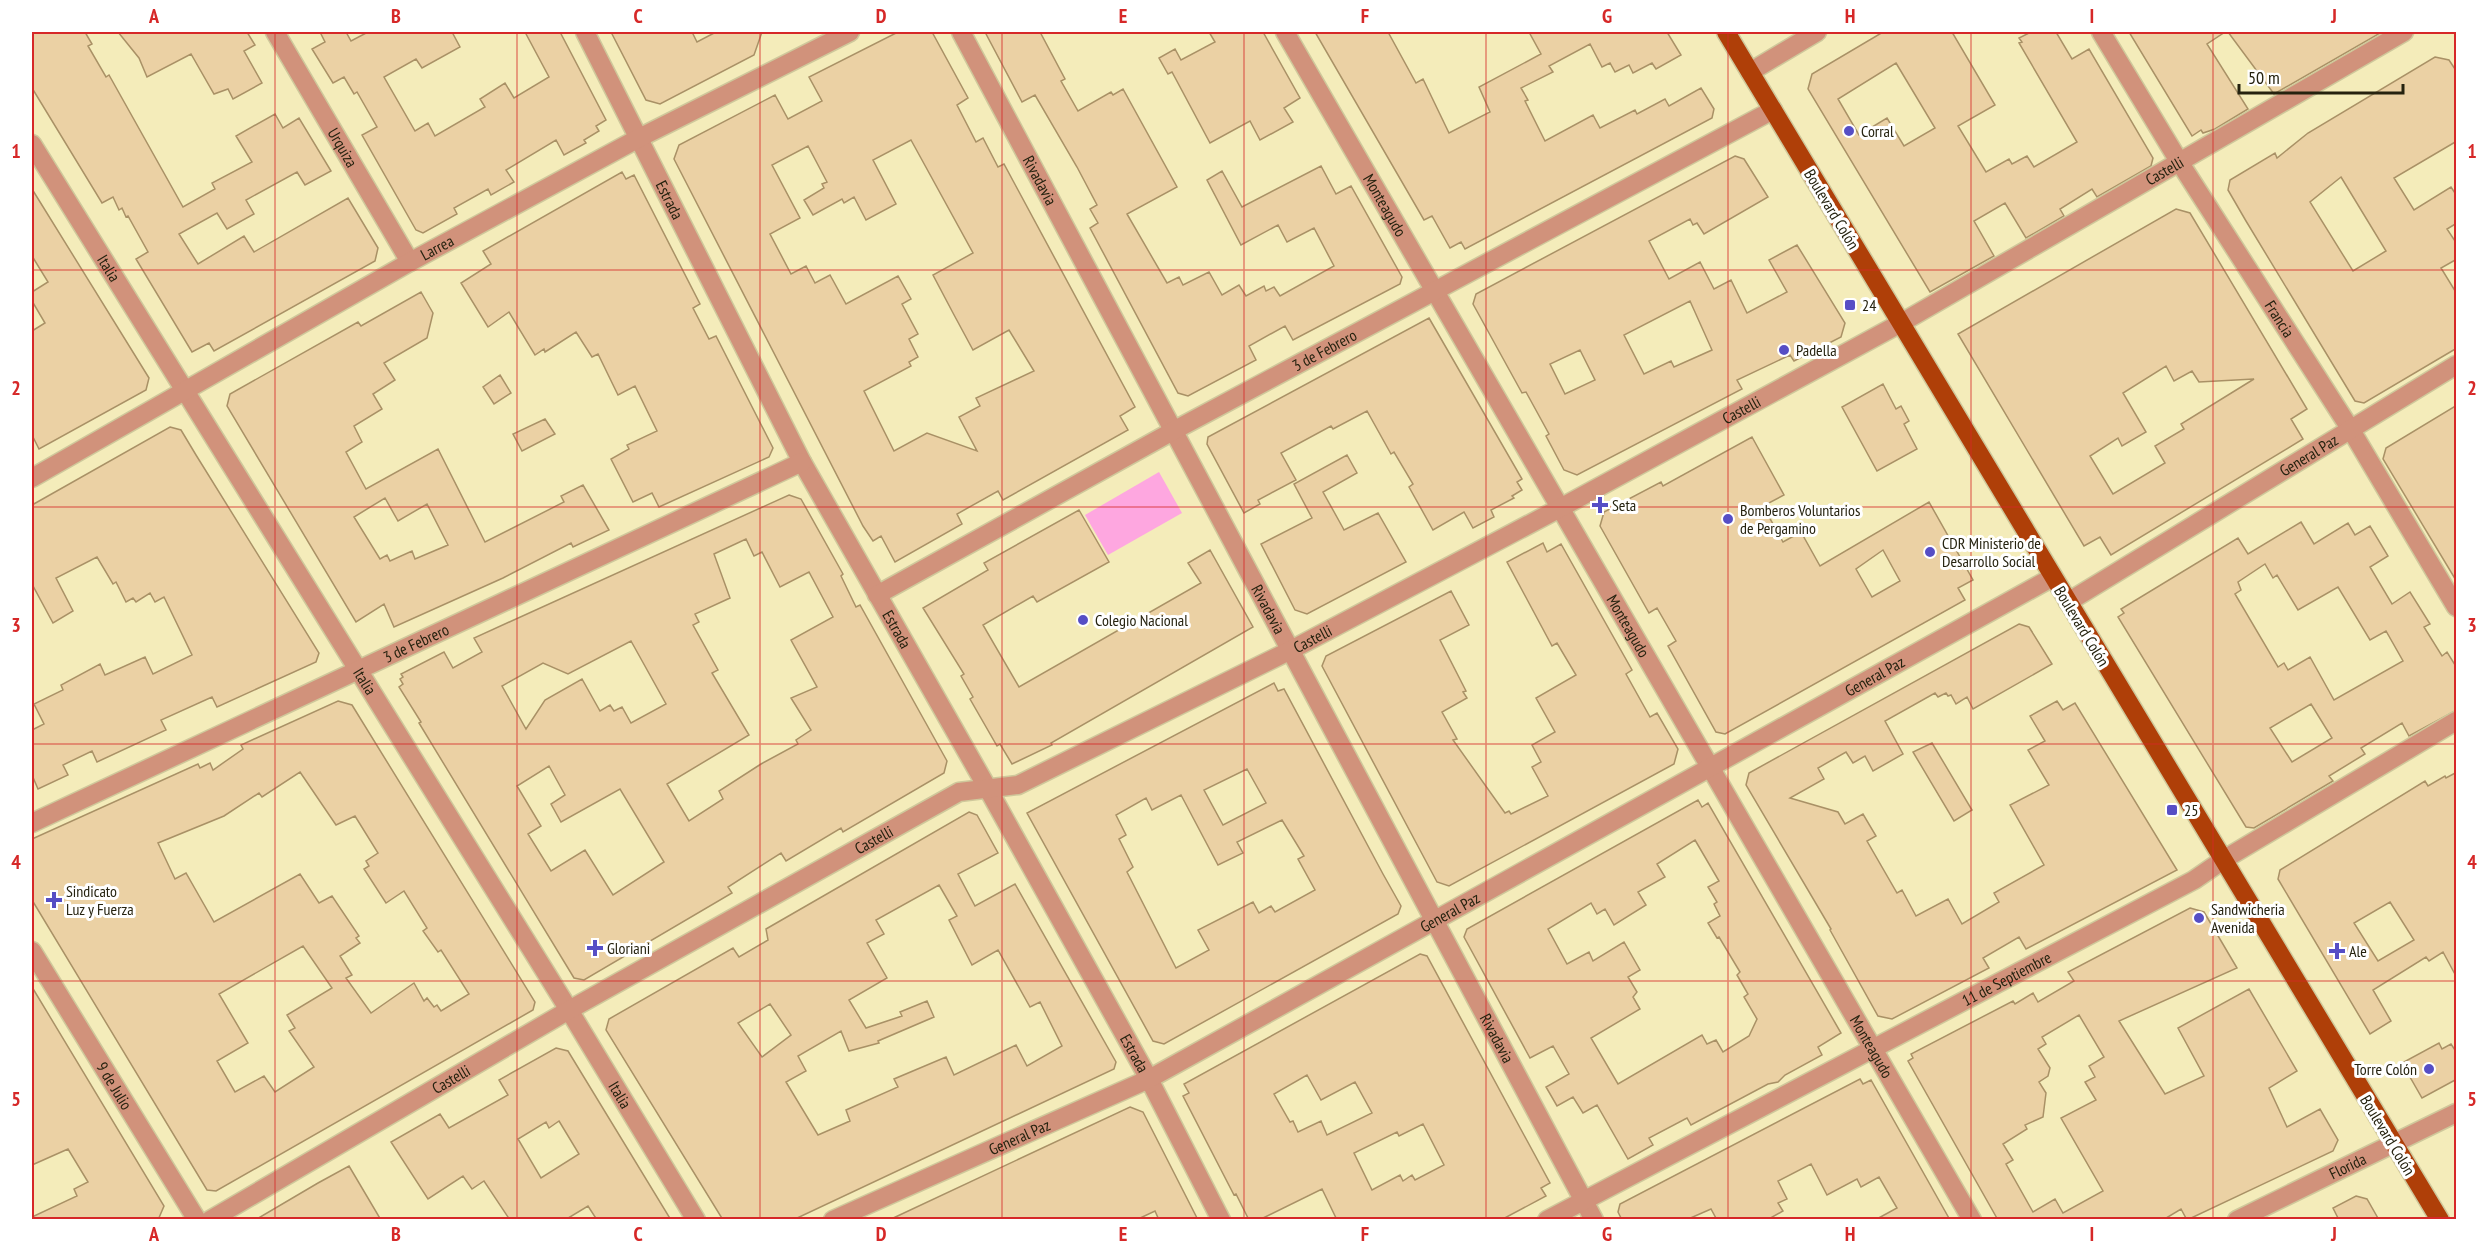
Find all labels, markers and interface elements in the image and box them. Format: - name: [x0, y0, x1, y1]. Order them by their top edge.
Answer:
- text: A: [148, 3, 160, 29]
- text: B: [391, 3, 401, 29]
- text: C: [633, 3, 643, 29]
- text: D: [876, 3, 887, 29]
- text: E: [1119, 3, 1127, 29]
- text: F: [1361, 3, 1369, 29]
- text: G: [1602, 3, 1612, 29]
- text: H: [1845, 3, 1855, 29]
- text: I: [2090, 3, 2094, 29]
- text: J: [2330, 3, 2337, 29]
- scale bar: [2239, 57, 2402, 95]
- text: 50 m: [2248, 66, 2280, 89]
- place label: Corral: [1861, 121, 1894, 141]
- street label: Urquiza: [324, 124, 362, 171]
- marker: Corral: [1842, 124, 1856, 138]
- text: 1: [11, 138, 21, 164]
- text: 1: [2467, 138, 2477, 164]
- street label: Rivadavia: [1019, 152, 1061, 208]
- street label: Castelli: [2142, 152, 2187, 190]
- street label: Boulevard Colón: [1800, 165, 1864, 253]
- street label: Monteagudo: [1359, 170, 1411, 240]
- street label: Estrada: [652, 177, 688, 223]
- street label: Larrea: [417, 230, 457, 264]
- street label: Italia: [93, 251, 125, 285]
- place label: 24: [1862, 295, 1876, 315]
- street label: Francia: [2261, 297, 2299, 341]
- marker: 24: [1843, 298, 1857, 312]
- street label: 3 de Febrero: [1289, 325, 1360, 375]
- place label: Padella: [1796, 340, 1837, 360]
- marker: Padella: [1777, 343, 1791, 357]
- text: 2: [11, 375, 21, 401]
- text: 2: [2467, 375, 2477, 401]
- street label: Castelli: [1719, 391, 1764, 428]
- street label: General Paz: [2276, 429, 2342, 480]
- place label: Seta: [1612, 495, 1636, 515]
- marker: Seta: [1593, 498, 1607, 512]
- place label: Bomberos Voluntarios de Pergamino: [1740, 500, 1860, 538]
- marker: Bomberos Voluntarios de Pergamino: [1721, 512, 1735, 526]
- place label: CDR Ministerio de Desarrollo Social: [1942, 533, 2041, 571]
- marker: CDR Ministerio de Desarrollo Social: [1923, 545, 1937, 559]
- street label: Rivadavia: [1247, 581, 1290, 637]
- street label: Boulevard Colón: [2050, 582, 2114, 670]
- street label: Monteagudo: [1602, 591, 1654, 661]
- street label: Estrada: [878, 606, 916, 652]
- place label: Colegio Nacional: [1095, 610, 1188, 630]
- text: 3: [11, 612, 21, 638]
- text: 3: [2467, 612, 2477, 638]
- marker: Colegio Nacional: [1076, 613, 1090, 627]
- street label: 3 de Febrero: [380, 619, 452, 667]
- street label: Castelli: [1290, 620, 1335, 657]
- street label: General Paz: [1841, 651, 1908, 701]
- street label: Italia: [349, 664, 381, 698]
- place label: 25: [2184, 800, 2198, 820]
- marker: 25: [2165, 803, 2179, 817]
- street label: Castelli: [851, 821, 896, 858]
- text: 4: [11, 849, 21, 875]
- text: 4: [2467, 849, 2477, 875]
- place label: Sindicato Luz y Fuerza: [66, 881, 134, 919]
- street label: General Paz: [1416, 887, 1483, 937]
- marker: Sindicato Luz y Fuerza: [47, 893, 61, 907]
- place label: Sandwicheria Avenida: [2211, 899, 2285, 937]
- marker: Sandwicheria Avenida: [2192, 911, 2206, 925]
- place label: Gloriani: [607, 938, 650, 958]
- marker: Gloriani: [588, 941, 602, 955]
- place label: Ale: [2349, 941, 2367, 961]
- marker: Ale: [2330, 944, 2344, 958]
- street label: 11 de Septiembre: [1958, 947, 2054, 1010]
- street label: Rivadavia: [1476, 1010, 1518, 1066]
- street label: Monteagudo: [1846, 1012, 1898, 1082]
- street label: Estrada: [1116, 1030, 1153, 1076]
- street label: 9 de Julio: [92, 1058, 137, 1113]
- place label: Torre Colón: [2354, 1059, 2417, 1079]
- street label: Castelli: [428, 1060, 473, 1098]
- marker: Torre Colón: [2422, 1062, 2436, 1076]
- street label: Italia: [604, 1078, 636, 1112]
- text: 5: [11, 1086, 21, 1112]
- text: 5: [2467, 1086, 2477, 1112]
- street label: Boulevard Colón: [2356, 1091, 2420, 1179]
- street label: General Paz: [986, 1114, 1053, 1159]
- street label: Florida: [2326, 1149, 2369, 1183]
- text: A: [148, 1221, 160, 1247]
- text: B: [391, 1221, 401, 1247]
- text: C: [633, 1221, 643, 1247]
- text: D: [876, 1221, 887, 1247]
- text: E: [1119, 1221, 1127, 1247]
- text: F: [1361, 1221, 1369, 1247]
- text: G: [1602, 1221, 1612, 1247]
- text: H: [1845, 1221, 1855, 1247]
- text: I: [2090, 1221, 2094, 1247]
- text: J: [2330, 1221, 2337, 1247]

